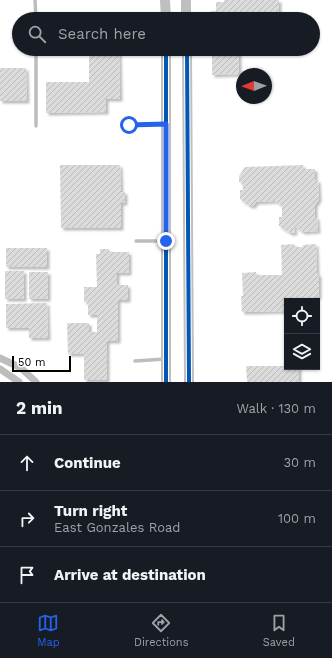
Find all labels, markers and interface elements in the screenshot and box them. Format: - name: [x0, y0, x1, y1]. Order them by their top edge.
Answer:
- search box: [12, 12, 320, 56]
- icon: search: [26, 23, 48, 45]
- text: Search here: [58, 25, 146, 43]
- north arrow: [236, 68, 272, 104]
- route start: [120, 116, 138, 134]
- route end: [157, 232, 175, 250]
- map controls: [284, 298, 320, 370]
- button: locate: [284, 298, 320, 334]
- button: layers: [284, 334, 320, 370]
- scale bar: [12, 354, 71, 373]
- text: 50 m: [18, 356, 45, 369]
- text: 2 min: [16, 398, 62, 418]
- text: Walk · 130 m: [237, 401, 316, 416]
- icon: ahead: [16, 452, 38, 474]
- text: Continue: [54, 454, 121, 472]
- text: 30 m: [284, 455, 316, 470]
- text: Turn right: [54, 502, 127, 520]
- icon: right: [16, 508, 38, 530]
- text: 100 m: [278, 511, 316, 526]
- text: East Gonzales Road: [54, 520, 180, 535]
- icon: arrive: [16, 564, 38, 586]
- text: Arrive at destination: [54, 566, 206, 584]
- tab: Map: [37, 612, 60, 649]
- tab: Directions: [134, 612, 188, 649]
- tab: Saved: [263, 612, 295, 649]

